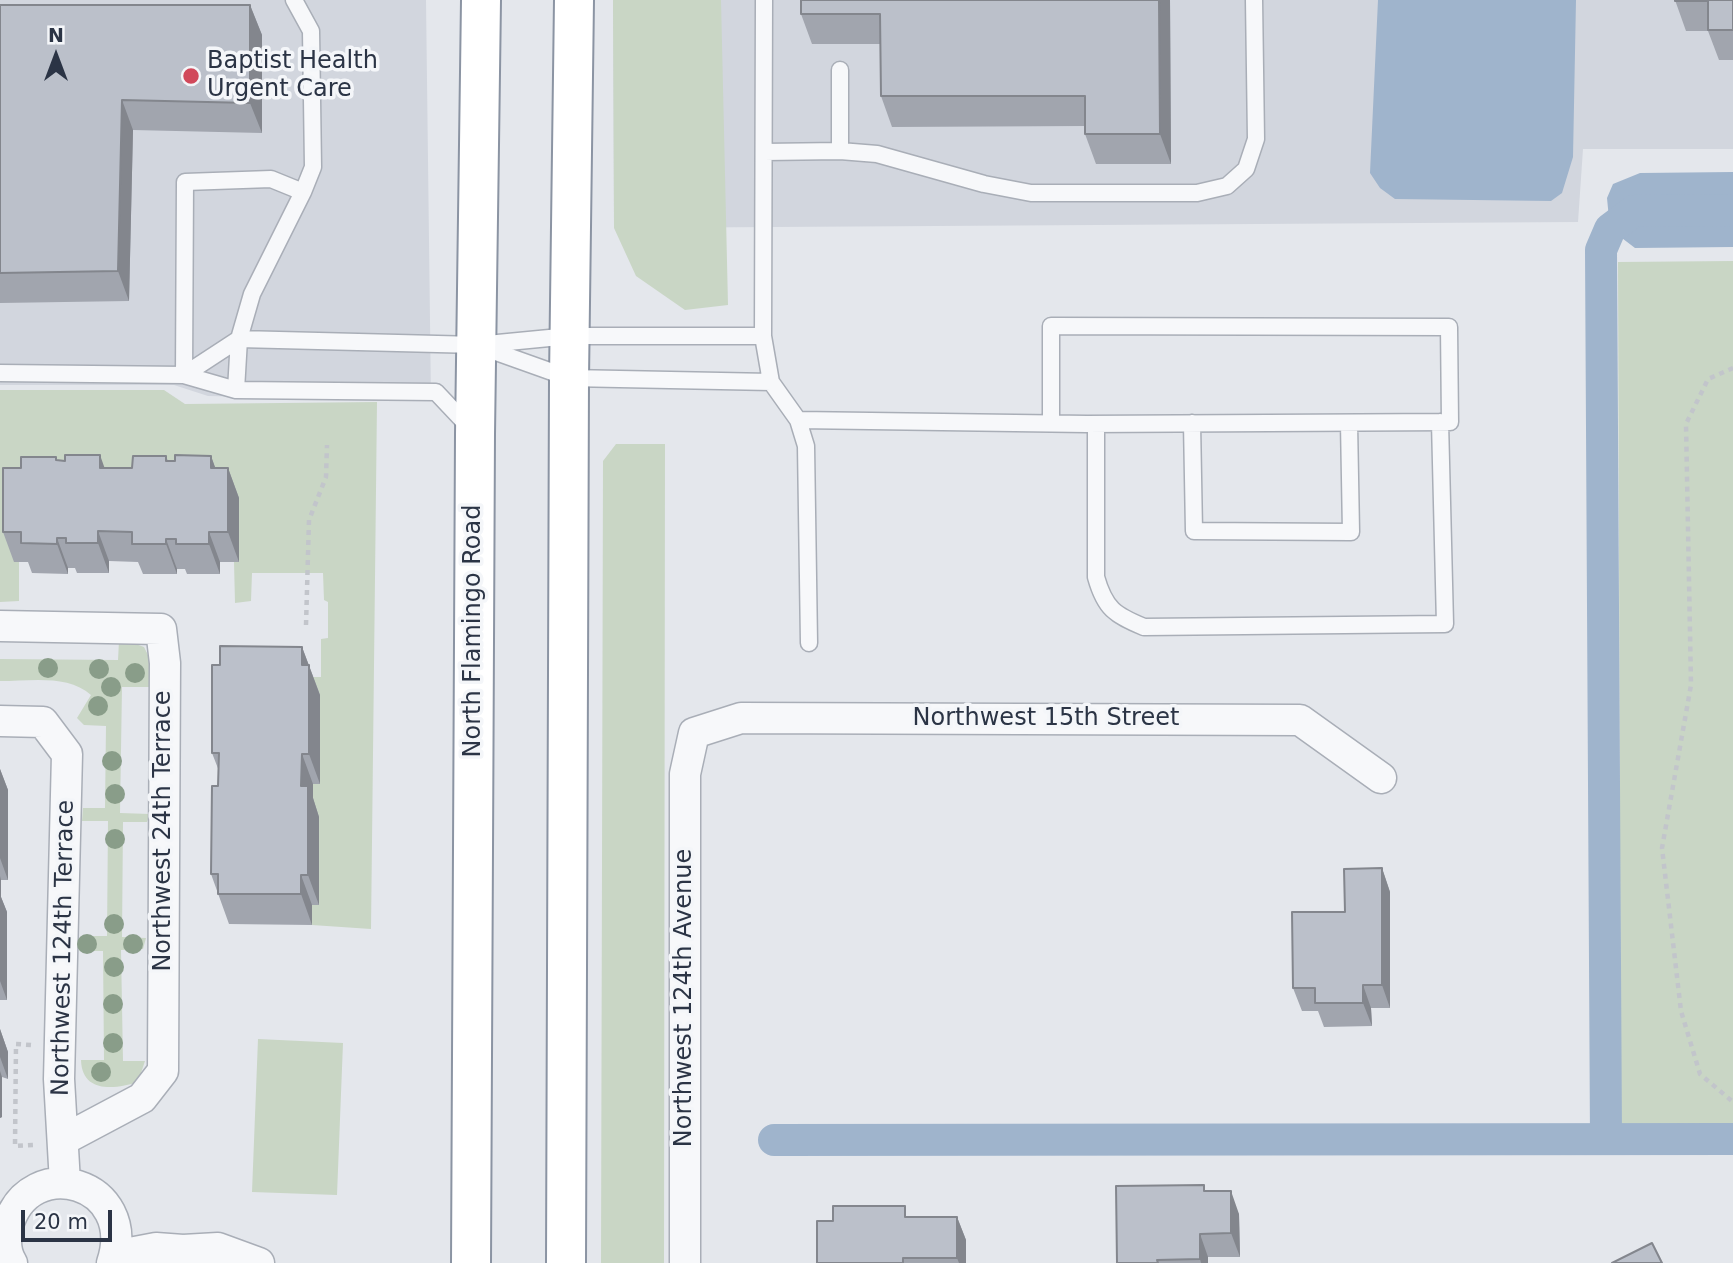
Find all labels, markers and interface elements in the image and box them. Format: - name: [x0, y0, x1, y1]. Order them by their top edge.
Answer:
- north arrow: [21, 21, 91, 91]
- text: N: [48, 24, 64, 46]
- place label: Baptist Health Urgent Care: [207, 48, 378, 104]
- marker: Baptist Health Urgent Care: [181, 66, 201, 86]
- street label: North Flamingo Road: [460, 505, 488, 757]
- street label: Northwest 24th Terrace: [150, 690, 178, 972]
- street label: Northwest 15th Street: [913, 705, 1179, 733]
- street label: Northwest 124th Terrace: [47, 800, 81, 1096]
- street label: Northwest 124th Avenue: [671, 849, 699, 1147]
- scale bar: [24, 1196, 116, 1240]
- text: 20 m: [34, 1210, 88, 1234]

